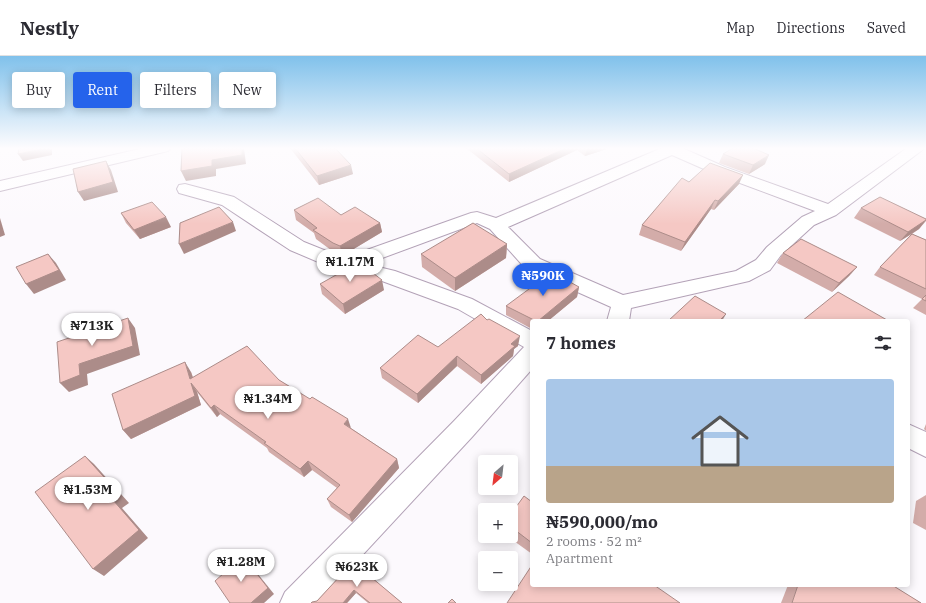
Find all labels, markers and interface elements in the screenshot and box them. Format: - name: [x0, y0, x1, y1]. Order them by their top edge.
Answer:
- text: Nestly: [20, 16, 79, 40]
- text: Map: [726, 19, 755, 37]
- text: Directions: [777, 19, 845, 37]
- text: Saved: [867, 19, 906, 37]
- chip: Buy: [12, 72, 65, 108]
- chip: Rent: [73, 72, 132, 108]
- chip: Filters: [140, 72, 211, 108]
- chip: New: [219, 72, 276, 108]
- pin: ₦1.17M: [317, 249, 383, 283]
- text: ₦1.17M: [326, 253, 374, 270]
- pin: ₦590K: [515, 263, 571, 297]
- text: ₦590K: [521, 267, 565, 284]
- pin: ₦713K: [64, 313, 120, 347]
- text: ₦713K: [70, 317, 114, 334]
- text: 7 homes: [546, 332, 616, 354]
- icon: filters: [872, 332, 894, 354]
- pin: ₦1.34M: [235, 386, 301, 420]
- text: ₦1.34M: [244, 390, 292, 407]
- icon: home: [684, 405, 756, 477]
- north arrow: [478, 455, 518, 495]
- map controls: [478, 455, 518, 591]
- pin: ₦1.53M: [55, 477, 121, 511]
- text: ₦1.53M: [64, 481, 112, 498]
- button: +: [478, 503, 518, 543]
- text: ₦590,000/mo: [546, 511, 658, 533]
- text: 2 rooms · 52 m²: [546, 533, 642, 550]
- pin: ₦1.28M: [208, 549, 274, 583]
- text: Apartment: [546, 550, 613, 567]
- button: −: [478, 551, 518, 591]
- text: ₦1.28M: [217, 553, 265, 570]
- pin: ₦623K: [329, 554, 385, 588]
- text: ₦623K: [335, 558, 379, 575]

